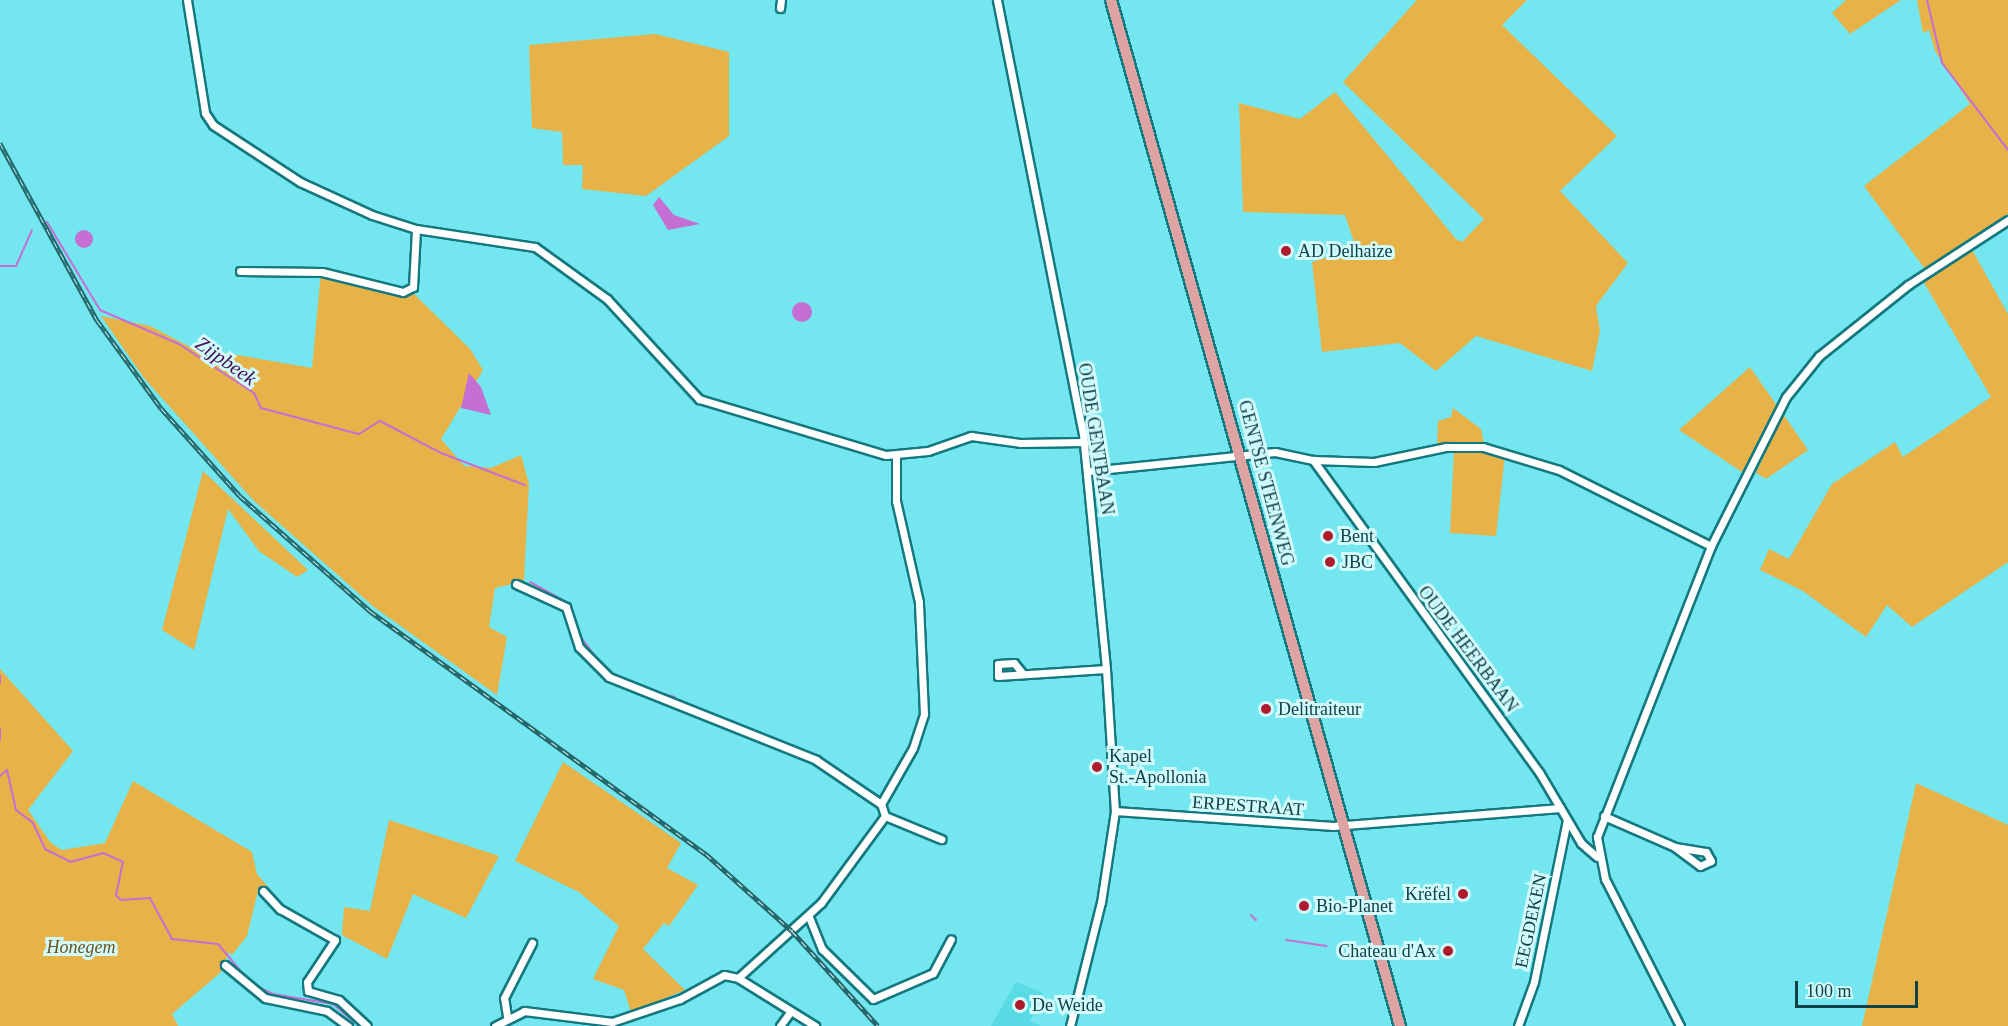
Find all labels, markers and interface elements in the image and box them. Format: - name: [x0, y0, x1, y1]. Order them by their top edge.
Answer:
- place label: AD Delhaize: [1298, 240, 1392, 262]
- marker: AD Delhaize: [1279, 244, 1293, 258]
- water label: Zijpbeek: [191, 331, 261, 391]
- street label: OUDE GENTBAAN: [1073, 362, 1119, 516]
- street label: GENTSE STEENWEG: [1234, 398, 1298, 568]
- place label: Bent: [1340, 525, 1374, 547]
- marker: Bent: [1321, 529, 1335, 543]
- place label: JBC: [1342, 551, 1373, 573]
- marker: JBC: [1323, 555, 1337, 569]
- street label: OUDE HEERBAAN: [1413, 582, 1523, 716]
- place label: Delitraiteur: [1278, 698, 1361, 720]
- marker: Delitraiteur: [1259, 702, 1273, 716]
- place label: Kapel St.-Apollonia: [1109, 746, 1206, 789]
- marker: Kapel St.-Apollonia: [1090, 760, 1104, 774]
- street label: ERPESTRAAT: [1191, 791, 1305, 821]
- street label: EEGDEKEN: [1510, 872, 1552, 970]
- place label: Krëfel: [1405, 883, 1451, 905]
- marker: Krëfel: [1456, 887, 1470, 901]
- place label: Bio-Planet: [1316, 895, 1393, 917]
- marker: Bio-Planet: [1297, 899, 1311, 913]
- park label: Honegem: [47, 936, 115, 958]
- place label: Chateau d'Ax: [1338, 940, 1436, 962]
- marker: Chateau d'Ax: [1441, 944, 1455, 958]
- scale bar: [1798, 969, 1921, 1007]
- text: 100 m: [1806, 981, 1852, 1001]
- place label: De Weide: [1032, 994, 1103, 1016]
- marker: De Weide: [1013, 998, 1027, 1012]

